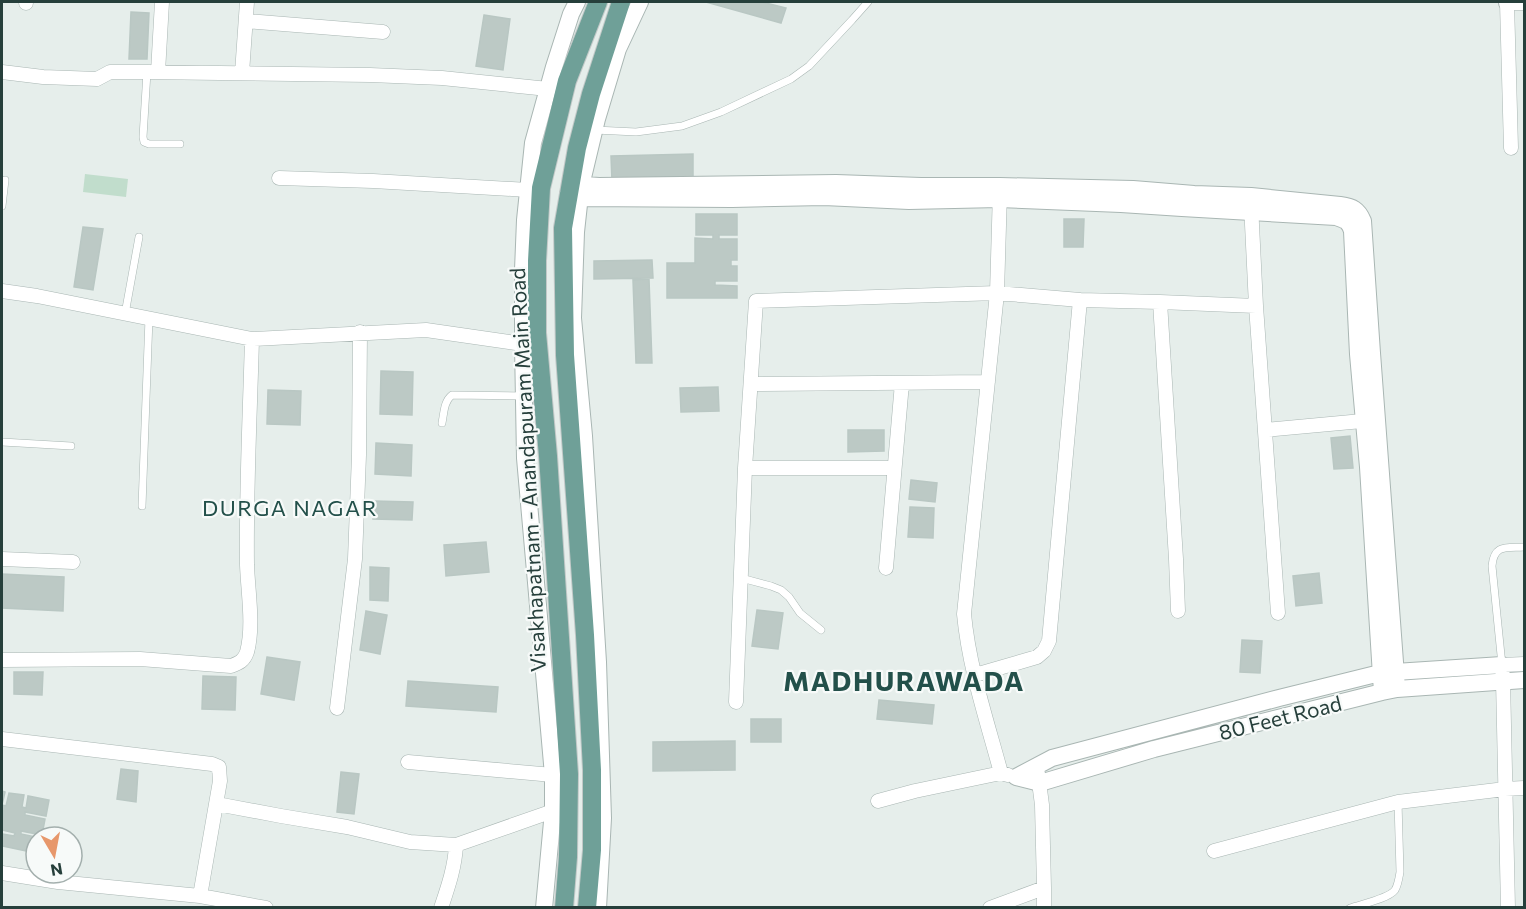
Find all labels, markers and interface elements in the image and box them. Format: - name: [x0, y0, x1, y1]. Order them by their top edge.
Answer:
- street label: Visakhapatnam - Anandapuram Main Road: [504, 267, 550, 673]
- district label: DURGA NAGAR: [202, 494, 378, 521]
- district label: MADHURAWADA: [783, 664, 1025, 697]
- street label: 80 Feet Road: [1216, 690, 1344, 744]
- north arrow: [24, 825, 84, 885]
- text: N: [49, 860, 64, 881]

